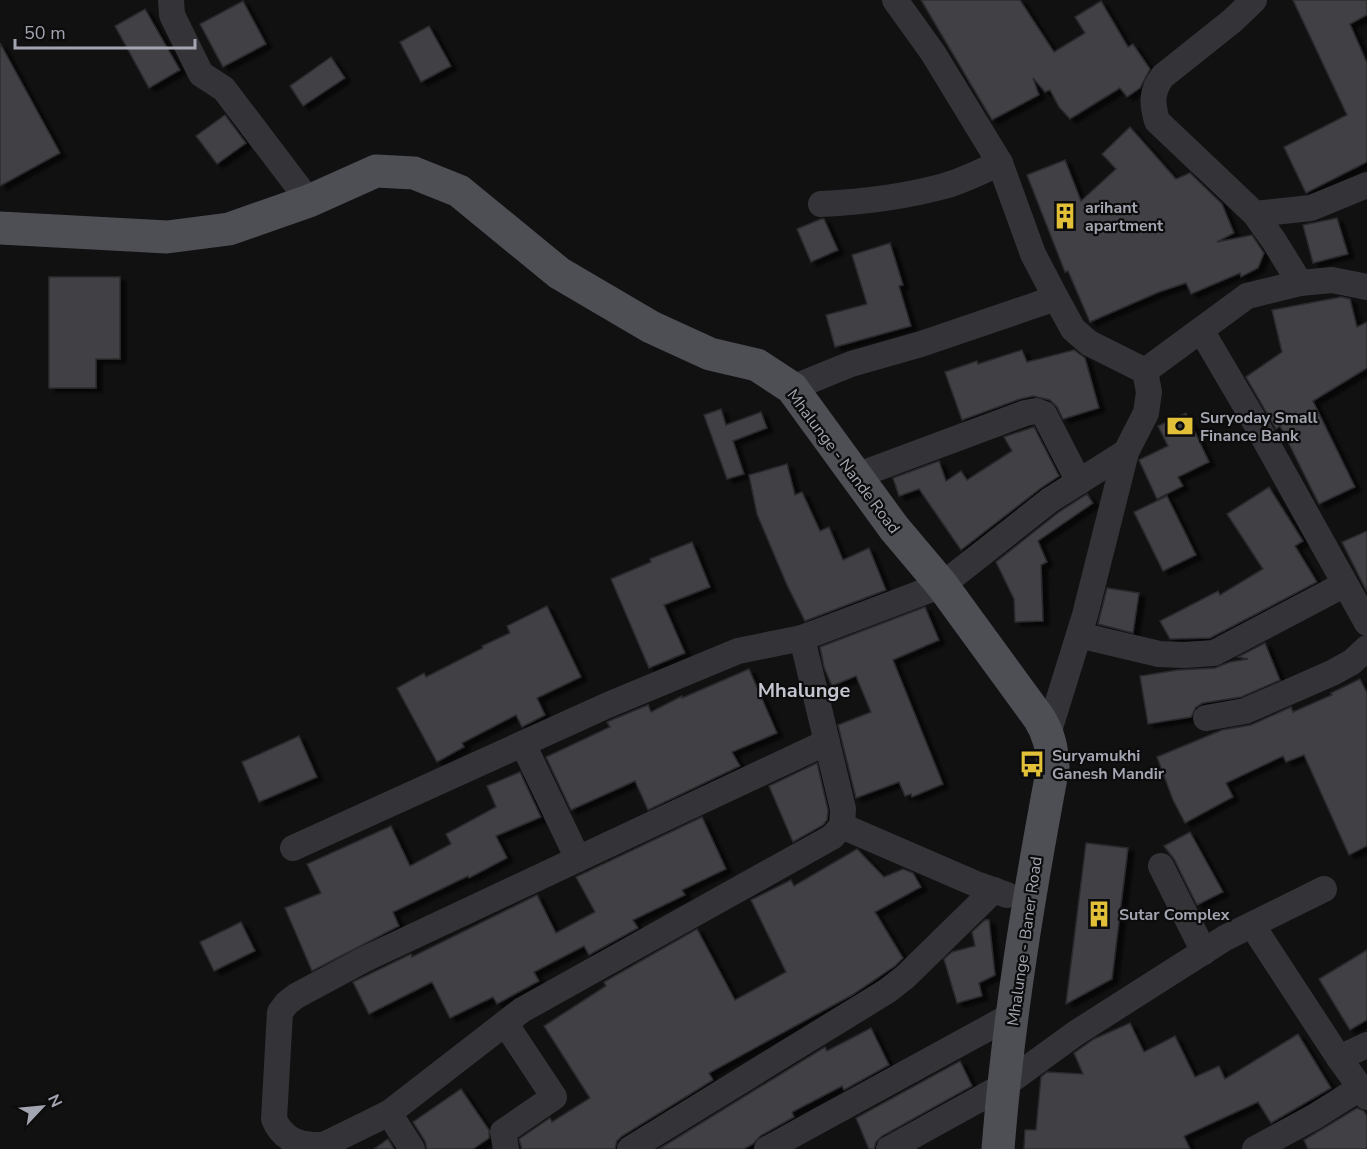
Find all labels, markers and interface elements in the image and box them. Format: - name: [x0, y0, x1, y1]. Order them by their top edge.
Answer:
- scale bar: [15, 12, 195, 50]
- text: 50 m: [24, 21, 66, 45]
- place label: arihant apartment: [1085, 197, 1164, 237]
- building icon: arihant apartment: [1050, 201, 1080, 231]
- street label: Mhalunge - Nande Road: [782, 385, 905, 538]
- place label: Suryoday Small Finance Bank: [1200, 407, 1318, 447]
- bank icon: Suryoday Small Finance Bank: [1165, 411, 1195, 441]
- district label: Mhalunge: [758, 677, 850, 704]
- place label: Suryamukhi Ganesh Mandir: [1052, 745, 1165, 785]
- bus stop icon: Suryamukhi Ganesh Mandir: [1017, 749, 1047, 779]
- street label: Mhalunge - Baner Road: [1002, 855, 1048, 1027]
- building icon: Sutar Complex: [1084, 899, 1114, 929]
- place label: Sutar Complex: [1119, 904, 1230, 926]
- north arrow: [12, 1077, 72, 1137]
- text: N: [42, 1091, 67, 1111]

